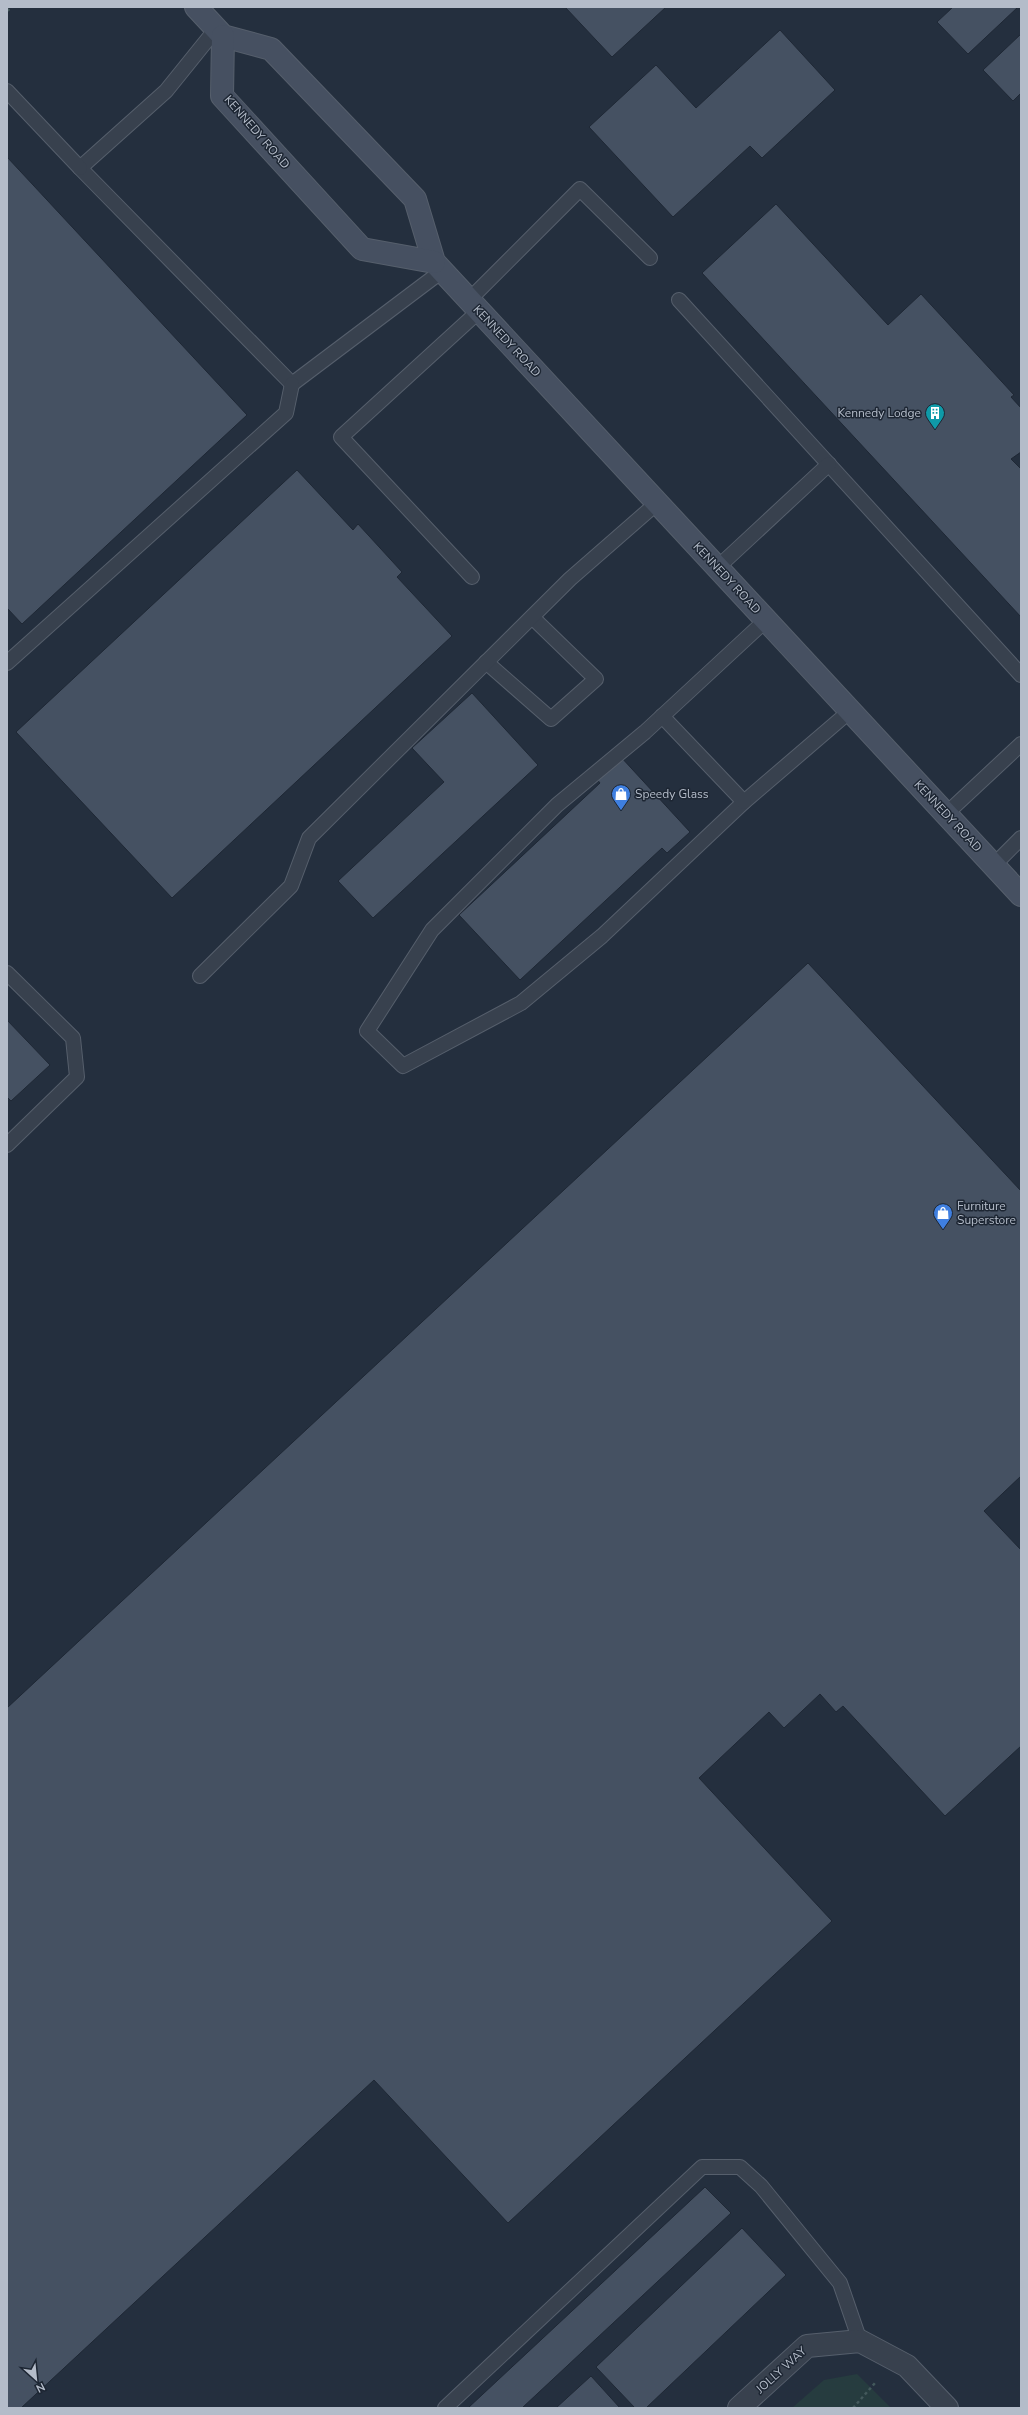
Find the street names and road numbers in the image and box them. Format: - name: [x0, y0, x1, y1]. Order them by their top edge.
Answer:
- street label: KENNEDY ROAD: [221, 92, 293, 172]
- street label: KENNEDY ROAD: [470, 302, 544, 380]
- street label: KENNEDY ROAD: [690, 539, 764, 617]
- street label: KENNEDY ROAD: [911, 777, 985, 855]
- street label: JOLLY WAY: [752, 2343, 810, 2398]

